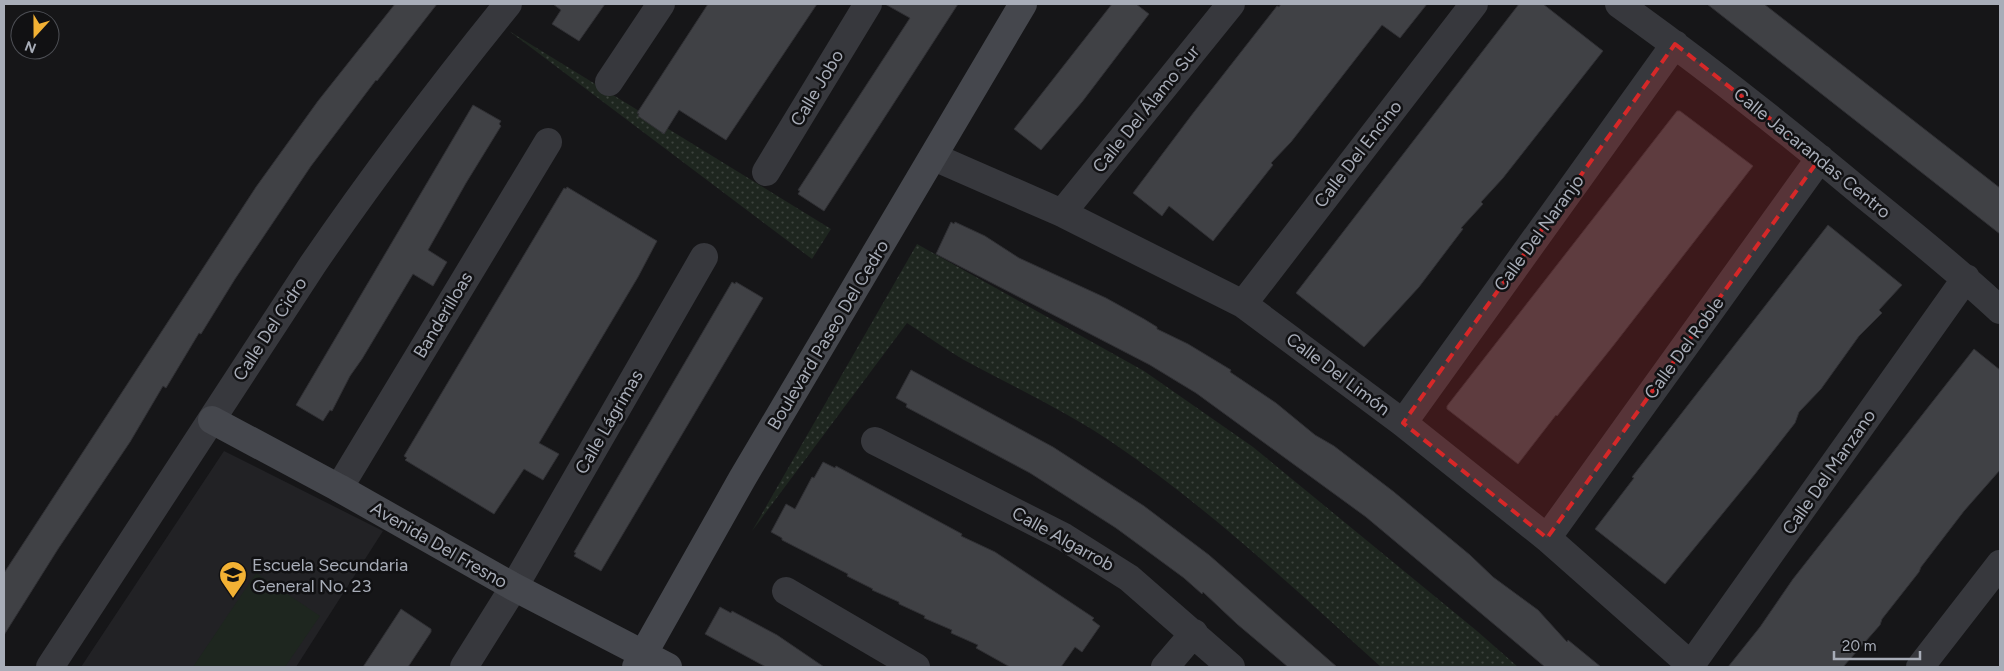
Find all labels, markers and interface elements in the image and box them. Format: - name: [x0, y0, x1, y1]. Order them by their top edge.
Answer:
- north arrow: [10, 10, 60, 60]
- text: N: [22, 37, 39, 57]
- street label: Calle Del Álamo Sur: [1088, 41, 1204, 177]
- street label: Calle Jobo: [786, 46, 848, 130]
- street label: Calle Jacarandas Centro: [1729, 83, 1895, 223]
- street label: Calle Del Encino: [1309, 96, 1407, 212]
- street label: Calle Del Naranjo: [1489, 170, 1589, 296]
- street label: Boulevard Paseo Del Cedro: [763, 236, 893, 434]
- street label: Banderilloas: [409, 268, 477, 362]
- street label: Calle Del Cidro: [228, 273, 312, 385]
- street label: Calle Del Roble: [1640, 292, 1729, 403]
- street label: Calle Del Limón: [1282, 328, 1394, 420]
- street label: Calle Lágrimas: [570, 366, 648, 478]
- street label: Calle Del Manzano: [1778, 405, 1880, 539]
- street label: Avenida Del Fresno: [367, 497, 511, 593]
- street label: Calle Algarrob: [1008, 502, 1118, 576]
- place label: Escuela Secundaria General No. 23: [252, 554, 408, 597]
- school or university icon: Escuela Secundaria General No. 23: [218, 560, 248, 599]
- scale bar: [1834, 628, 1920, 660]
- text: 20 m: [1842, 637, 1876, 655]

